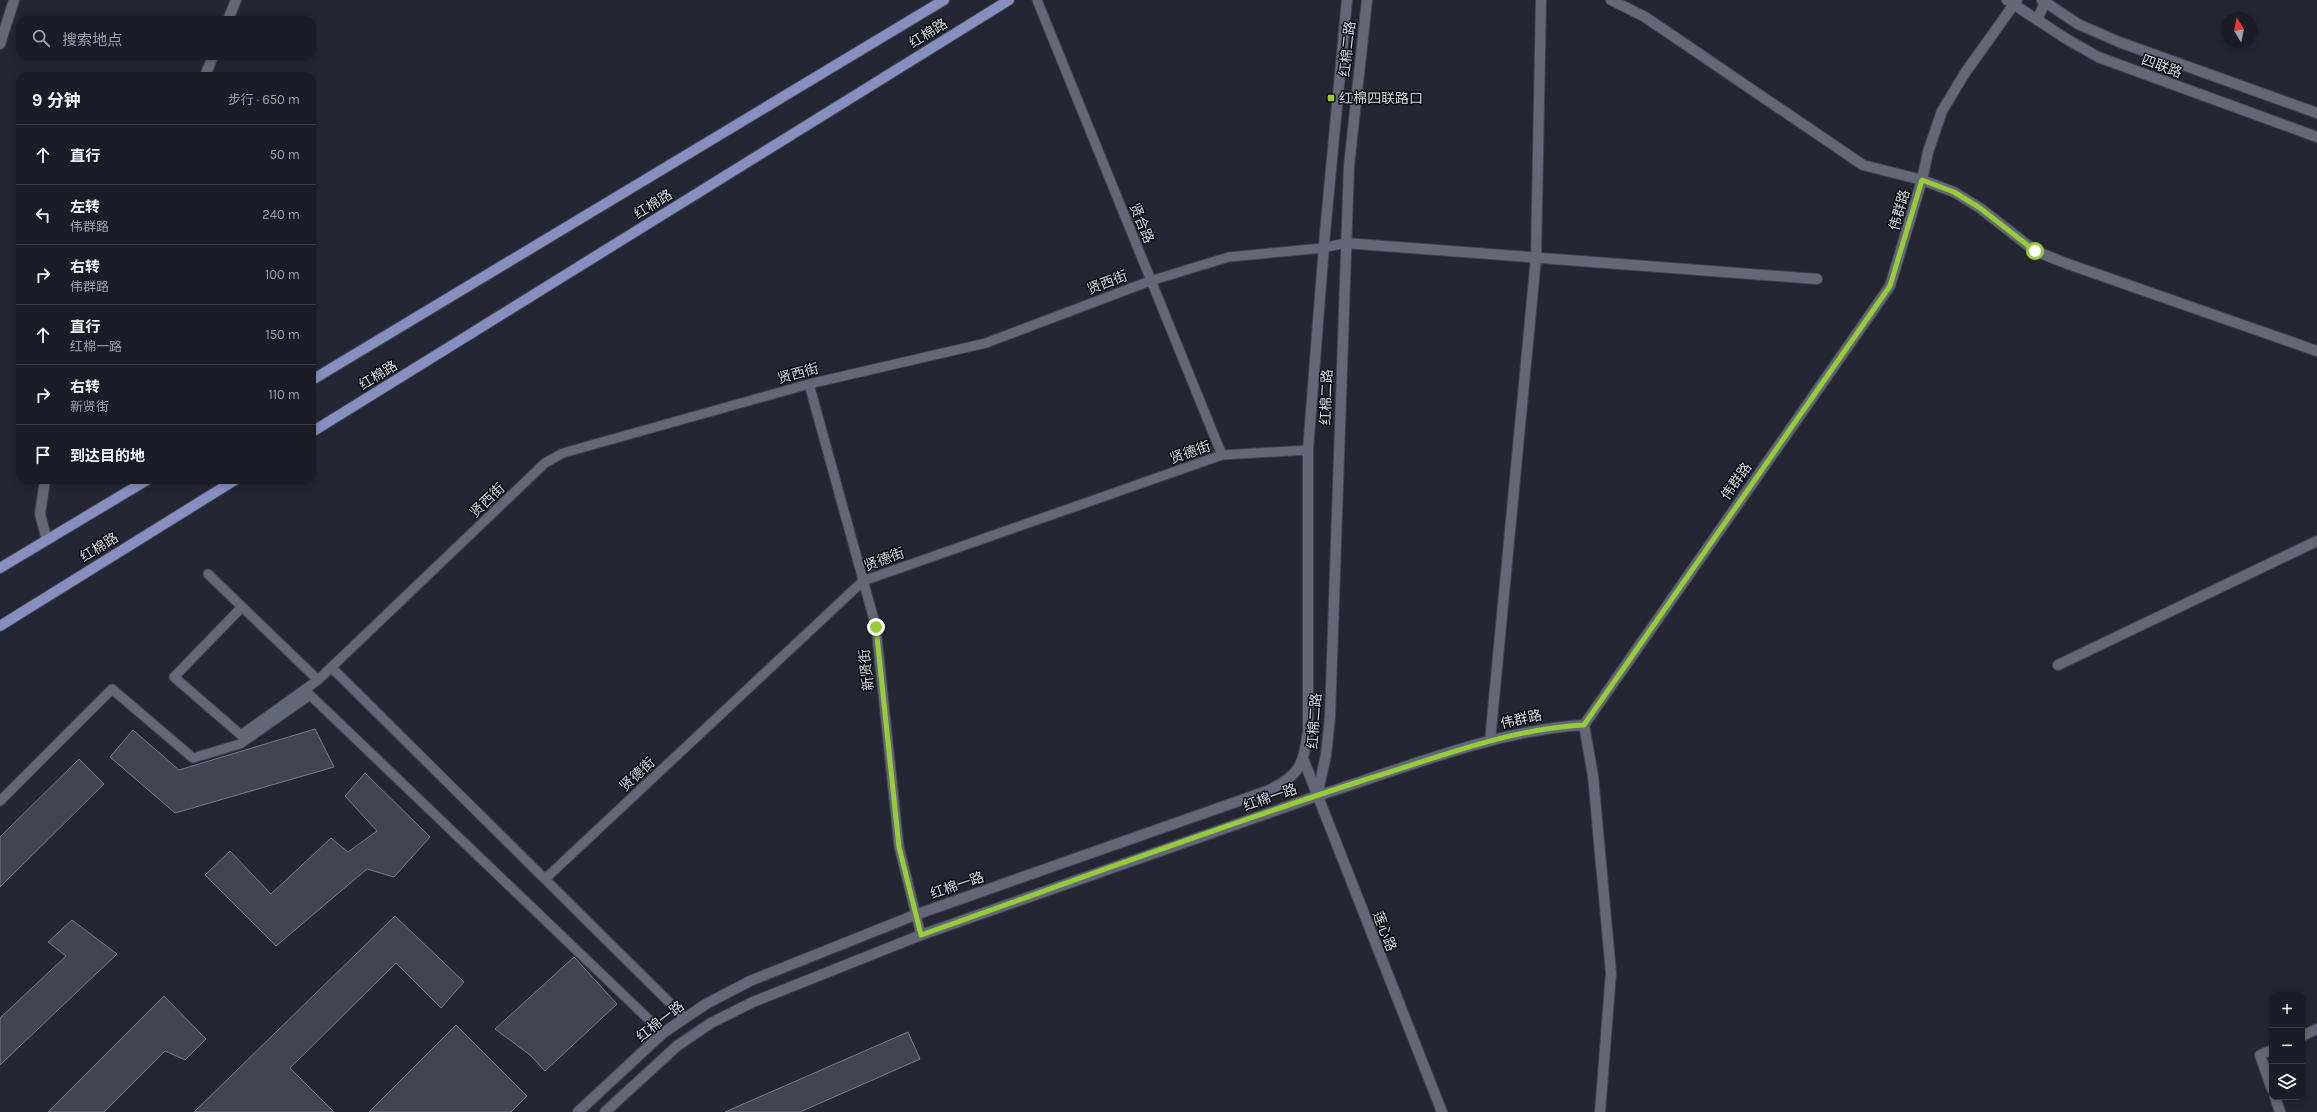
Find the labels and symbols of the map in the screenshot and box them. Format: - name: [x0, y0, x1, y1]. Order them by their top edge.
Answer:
- north arrow: [2221, 12, 2257, 48]
- street label: 红棉路: [906, 15, 951, 52]
- street label: 红棉二路: [1336, 20, 1359, 78]
- street label: 四联路: [2139, 51, 2184, 82]
- place label: 红棉四联路口: [1339, 90, 1423, 107]
- marker: 红棉四联路口: [1326, 93, 1336, 103]
- street label: 红棉路: [631, 186, 676, 223]
- street label: 伟群路: [1886, 188, 1913, 233]
- street label: 贤合路: [1126, 201, 1157, 246]
- route start: [2026, 242, 2044, 260]
- street label: 贤西街: [1085, 267, 1130, 298]
- street label: 红棉路: [356, 357, 401, 394]
- street label: 贤西街: [776, 360, 821, 387]
- street label: 红棉二路: [1317, 369, 1336, 425]
- street label: 贤德街: [1168, 438, 1213, 467]
- street label: 伟群路: [1717, 459, 1755, 503]
- street label: 贤西街: [466, 480, 508, 521]
- street label: 红棉路: [77, 529, 122, 566]
- street label: 贤德街: [862, 544, 907, 575]
- route end: [867, 618, 885, 636]
- street label: 新贤街: [856, 648, 877, 692]
- street label: 红棉二路: [1304, 693, 1325, 750]
- street label: 伟群路: [1499, 706, 1543, 732]
- street label: 贤德街: [616, 754, 658, 795]
- street label: 红棉一路: [1241, 780, 1299, 815]
- street label: 红棉一路: [928, 868, 986, 903]
- street label: 莲心路: [1369, 909, 1400, 954]
- street label: 红棉一路: [633, 997, 688, 1045]

